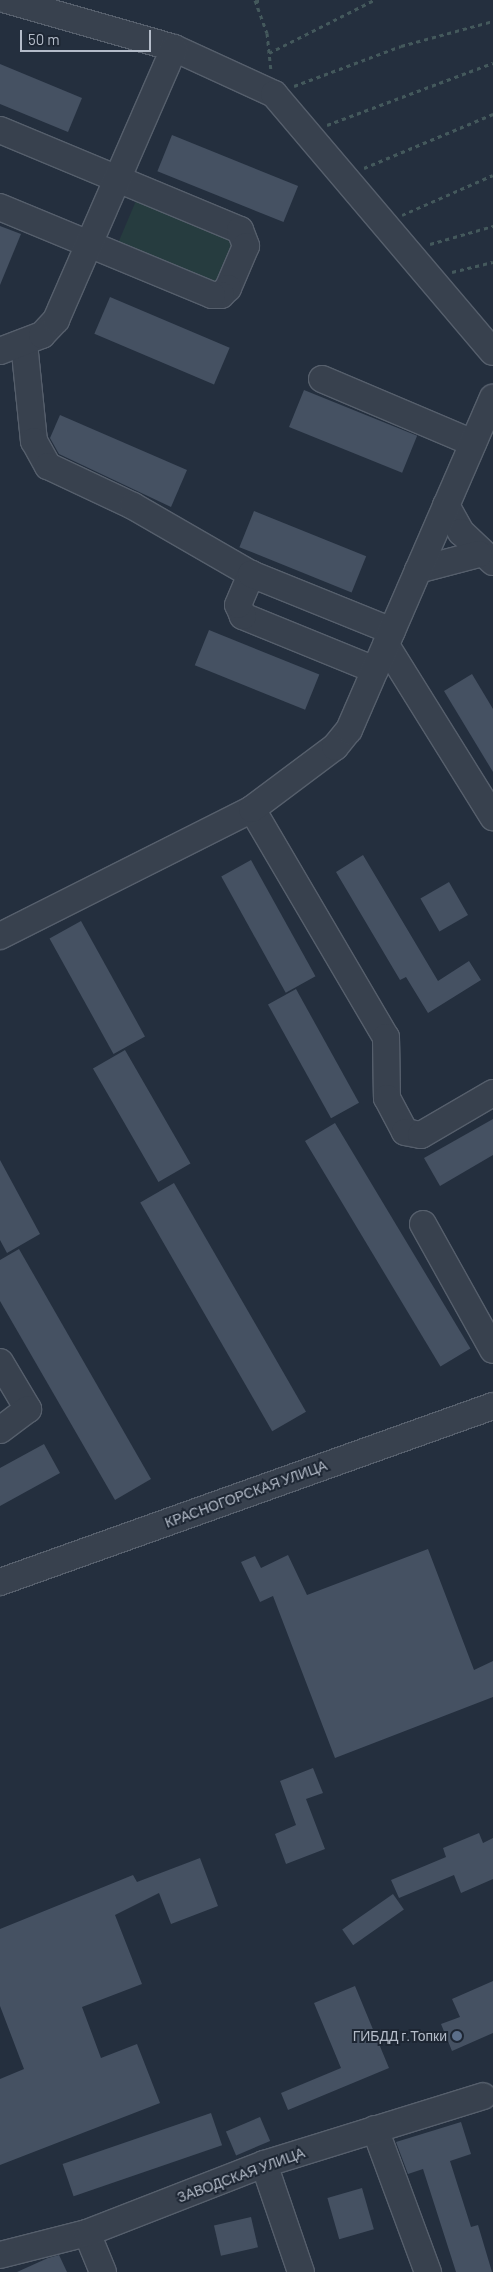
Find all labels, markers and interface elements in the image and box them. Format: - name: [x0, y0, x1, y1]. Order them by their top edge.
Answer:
- scale bar: [22, 20, 154, 52]
- text: 50 m: [28, 30, 60, 48]
- street label: КРАСНОГОРСКАЯ УЛИЦА: [163, 1457, 329, 1531]
- place label: ГИБДД г.Топки: [353, 2028, 447, 2044]
- marker: ГИБДД г.Топки: [451, 2030, 463, 2042]
- street label: ЗАВОДСКАЯ УЛИЦА: [175, 2144, 307, 2206]

